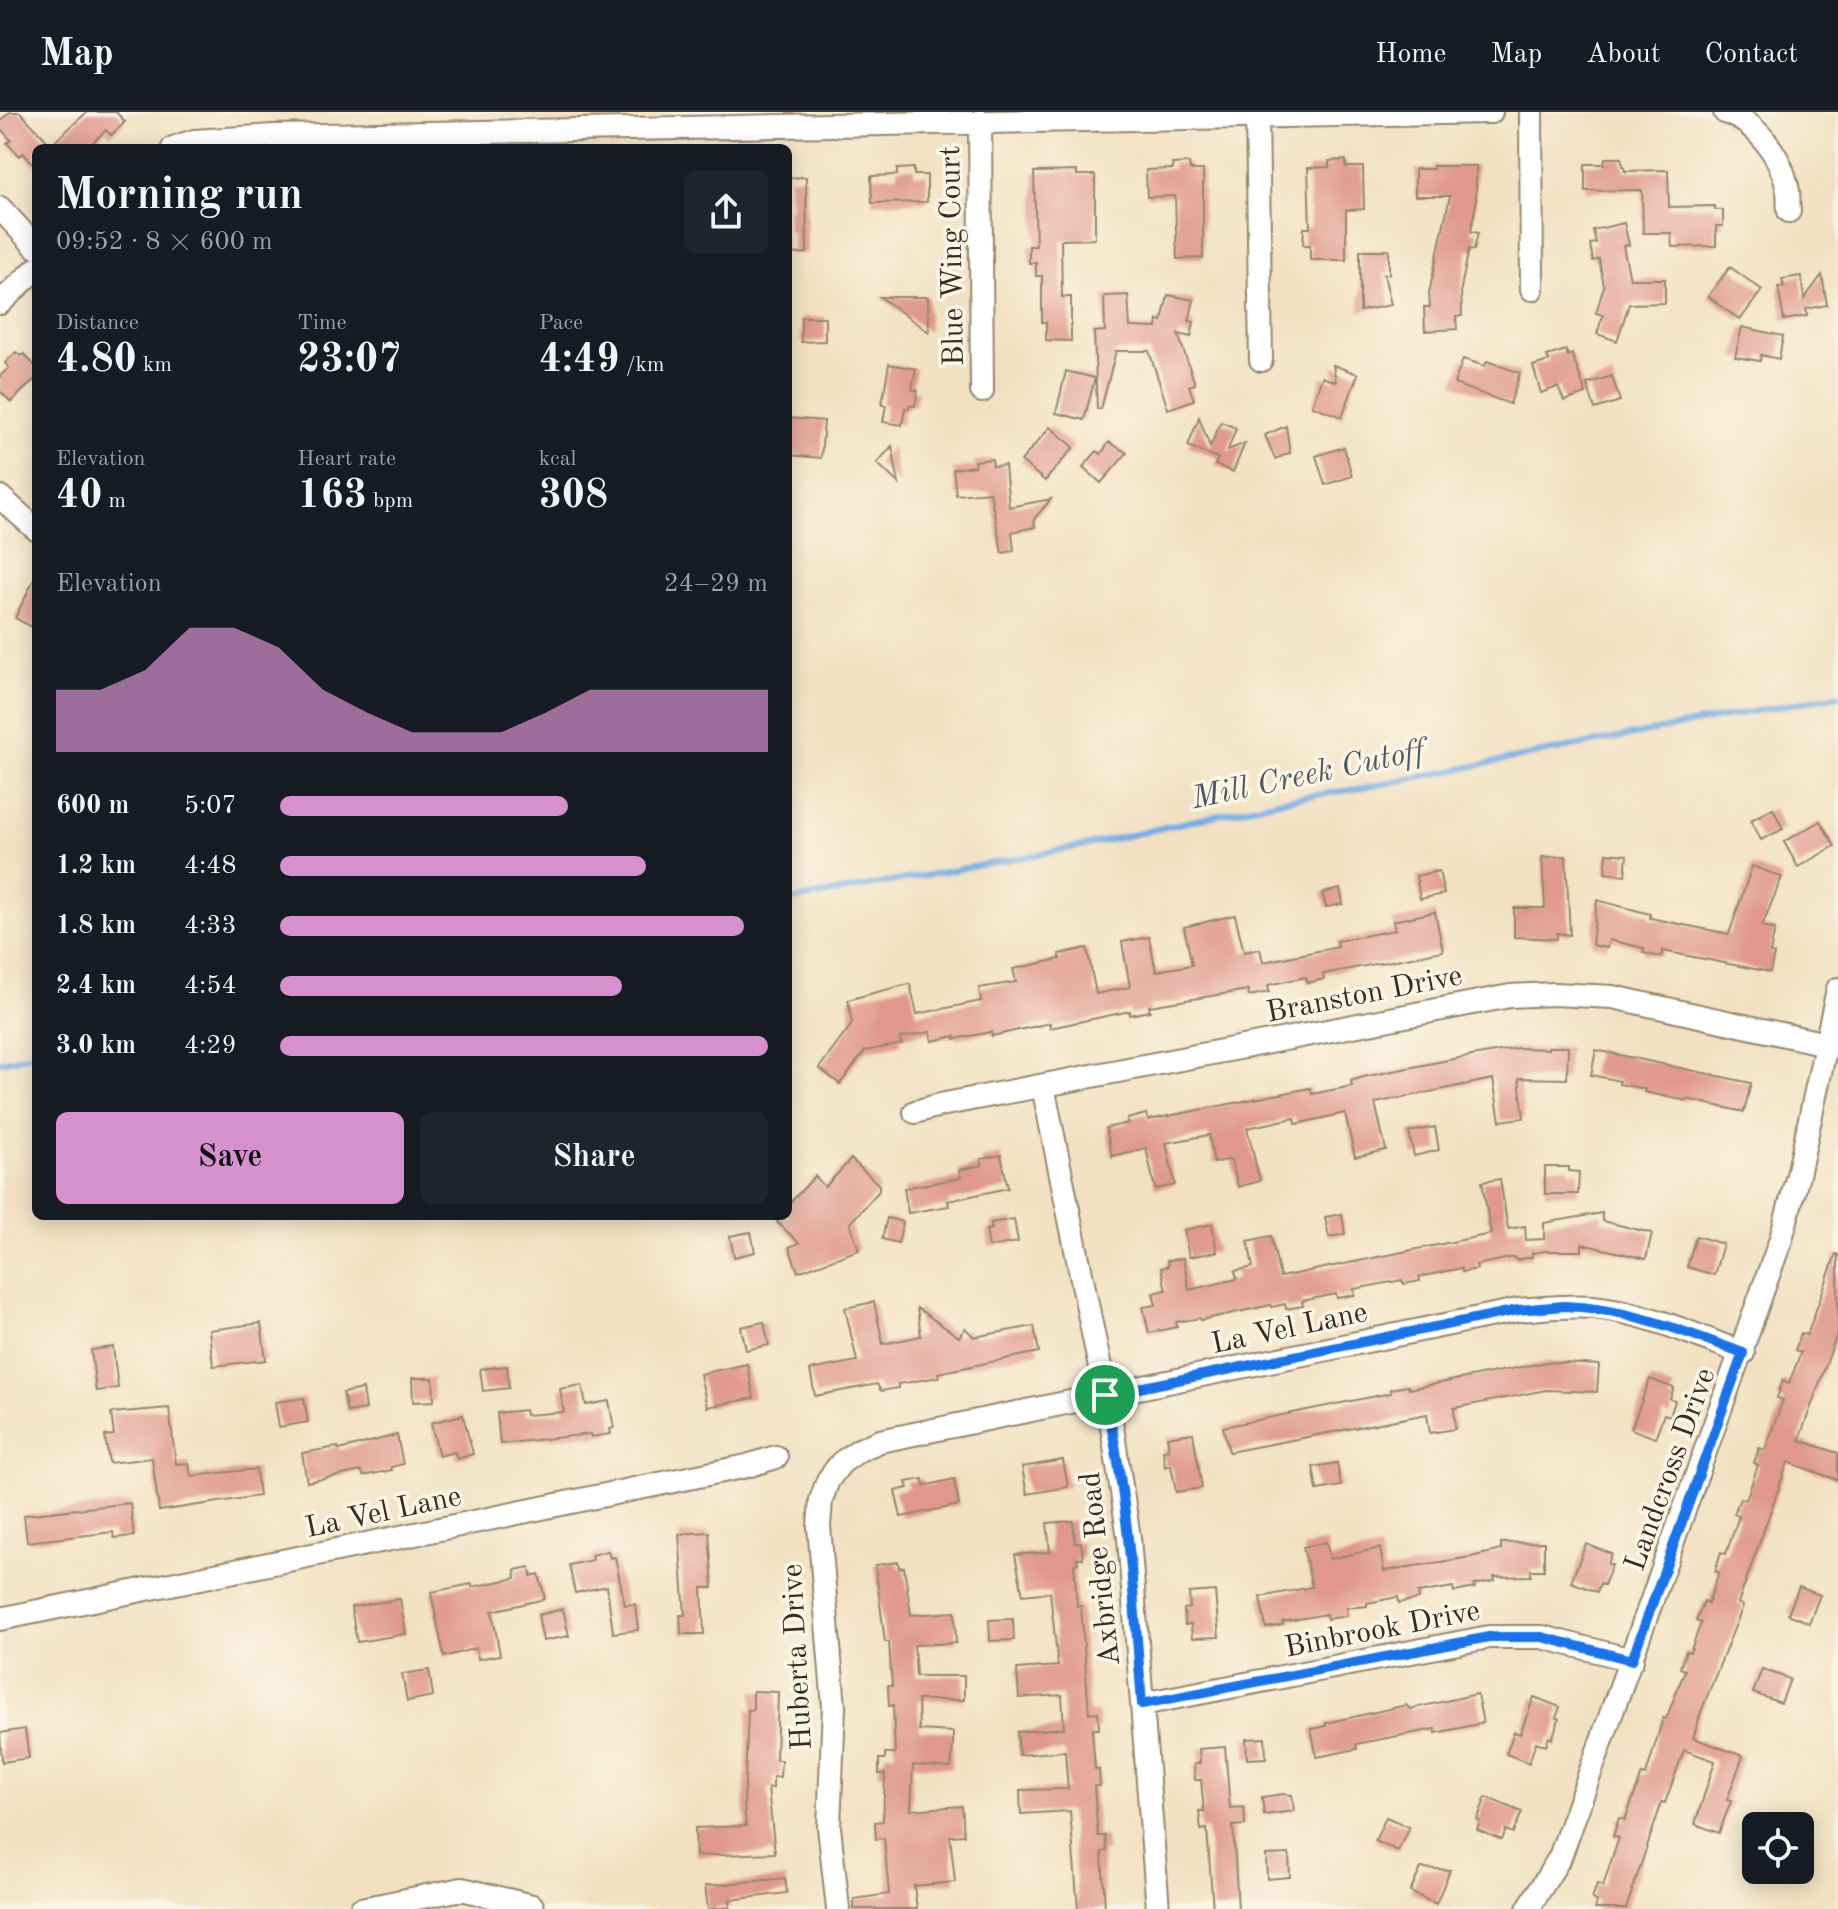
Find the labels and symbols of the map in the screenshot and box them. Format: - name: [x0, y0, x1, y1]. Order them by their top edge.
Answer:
- street label: Blue Wing Court: [936, 145, 970, 366]
- water label: Mill Creek Cutoff: [1188, 735, 1433, 817]
- street label: Branston Drive: [1264, 961, 1465, 1029]
- street label: La Vel Lane: [1209, 1298, 1370, 1360]
- pin: [1071, 1361, 1139, 1429]
- street label: Landcross Drive: [1620, 1364, 1721, 1575]
- street label: Axbridge Road: [1076, 1470, 1126, 1667]
- street label: La Vel Lane: [303, 1482, 464, 1544]
- street label: Huberta Drive: [778, 1563, 818, 1751]
- street label: Binbrook Drive: [1282, 1596, 1483, 1664]

